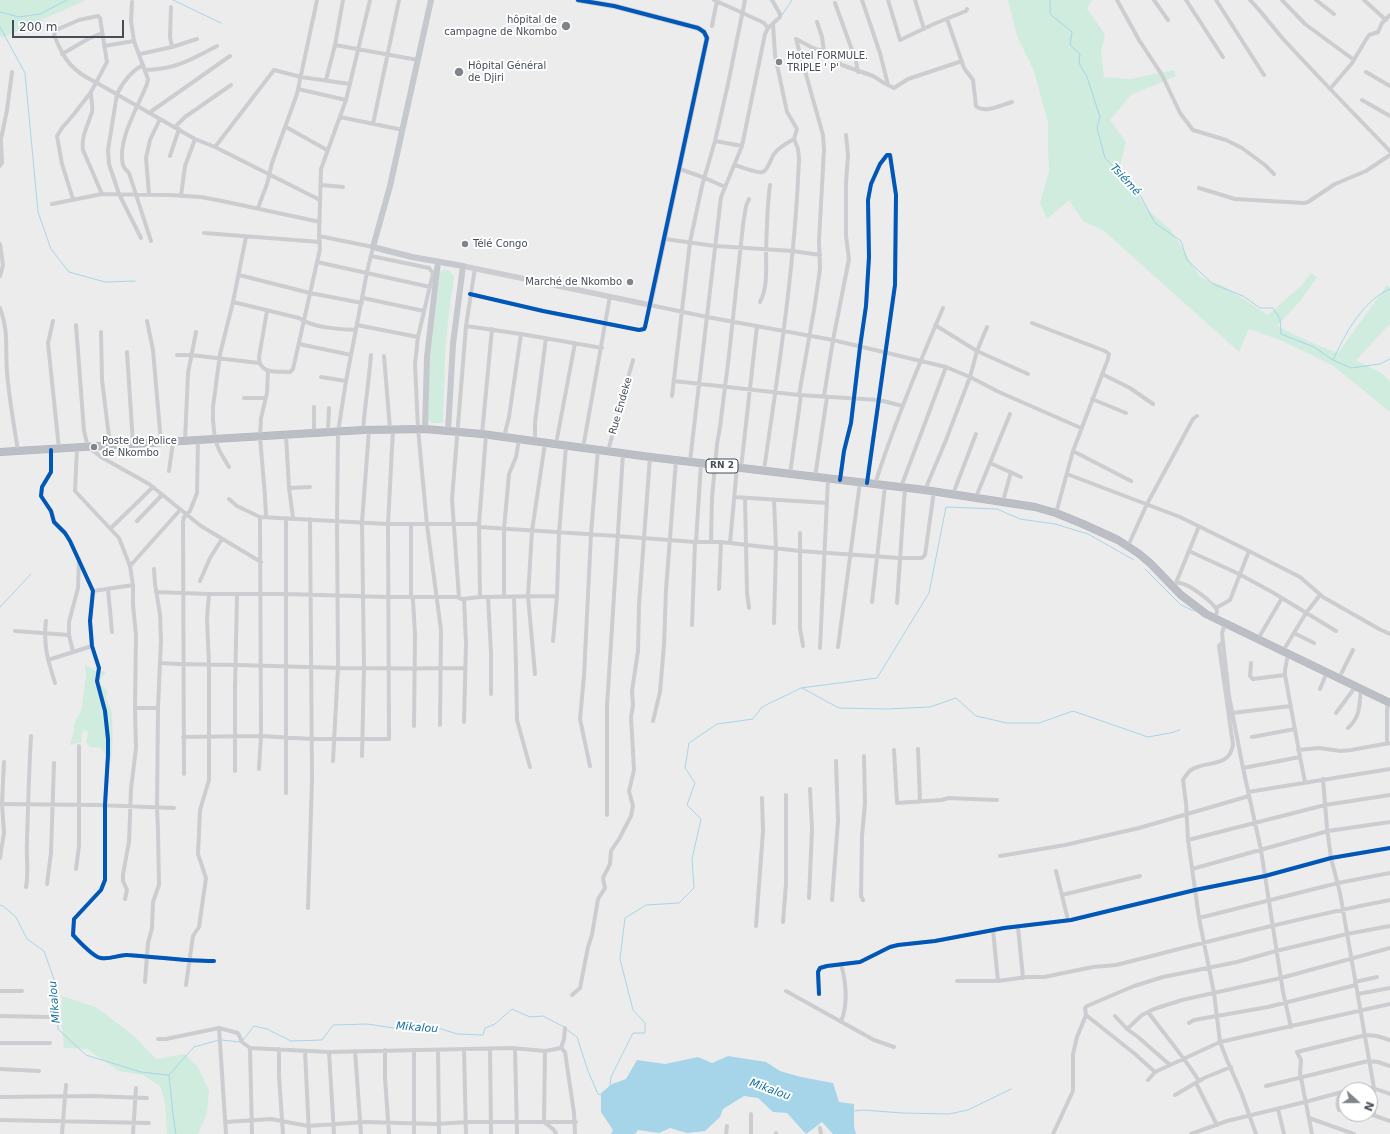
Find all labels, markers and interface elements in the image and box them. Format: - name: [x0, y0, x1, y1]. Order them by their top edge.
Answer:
- scale bar: [14, 12, 126, 38]
- place label: hôpital de campagne de Nkombo: [444, 14, 557, 38]
- text: 200 m: [19, 20, 57, 34]
- marker: hôpital de campagne de Nkombo: [560, 20, 572, 32]
- place label: Hotel FORMULE. TRIPLE ' P': [787, 50, 868, 74]
- marker: Hotel FORMULE. TRIPLE ' P': [774, 57, 784, 67]
- place label: Hôpital Général de Djiri: [468, 60, 546, 84]
- marker: Hôpital Général de Djiri: [453, 66, 465, 78]
- water label: Tsiémé: [1107, 161, 1143, 199]
- place label: Télé Congo: [473, 238, 528, 250]
- marker: Télé Congo: [460, 239, 470, 249]
- place label: Marché de Nkombo: [525, 276, 622, 288]
- marker: Marché de Nkombo: [625, 277, 635, 287]
- street label: Rue Endeke: [607, 376, 635, 436]
- place label: Poste de Police de Nkombo: [102, 435, 177, 458]
- marker: Poste de Police de Nkombo: [89, 442, 99, 452]
- road number: RN 2: [706, 459, 738, 473]
- water label: Mikalou: [47, 980, 63, 1024]
- water label: Mikalou: [395, 1020, 439, 1036]
- water label: Mikalou: [748, 1077, 792, 1103]
- north arrow: [1338, 1082, 1378, 1122]
- text: N: [1361, 1099, 1376, 1113]

